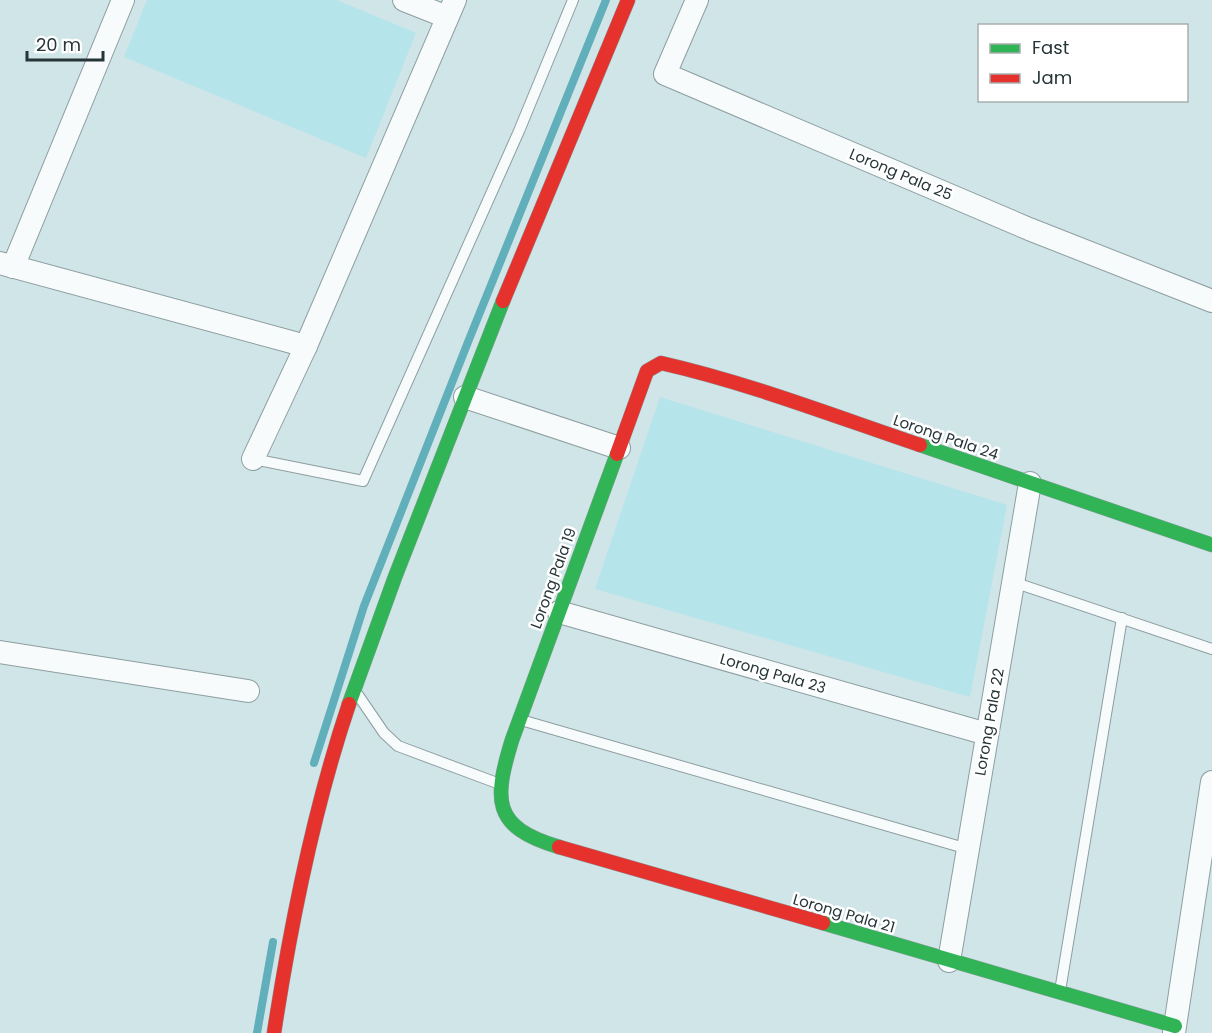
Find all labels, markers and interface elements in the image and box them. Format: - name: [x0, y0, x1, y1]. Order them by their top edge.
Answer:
- scale bar: [27, 24, 104, 62]
- legend: [978, 24, 1188, 102]
- text: 20 m: [36, 32, 81, 57]
- text: Fast: [1032, 35, 1069, 60]
- text: Jam: [1032, 65, 1072, 90]
- street label: Lorong Pala 25: [846, 143, 956, 205]
- street label: Lorong Pala 24: [891, 409, 1001, 465]
- street label: Lorong Pala 19: [525, 525, 581, 631]
- street label: Lorong Pala 23: [718, 648, 828, 698]
- street label: Lorong Pala 22: [969, 667, 1009, 777]
- street label: Lorong Pala 21: [791, 888, 897, 938]

